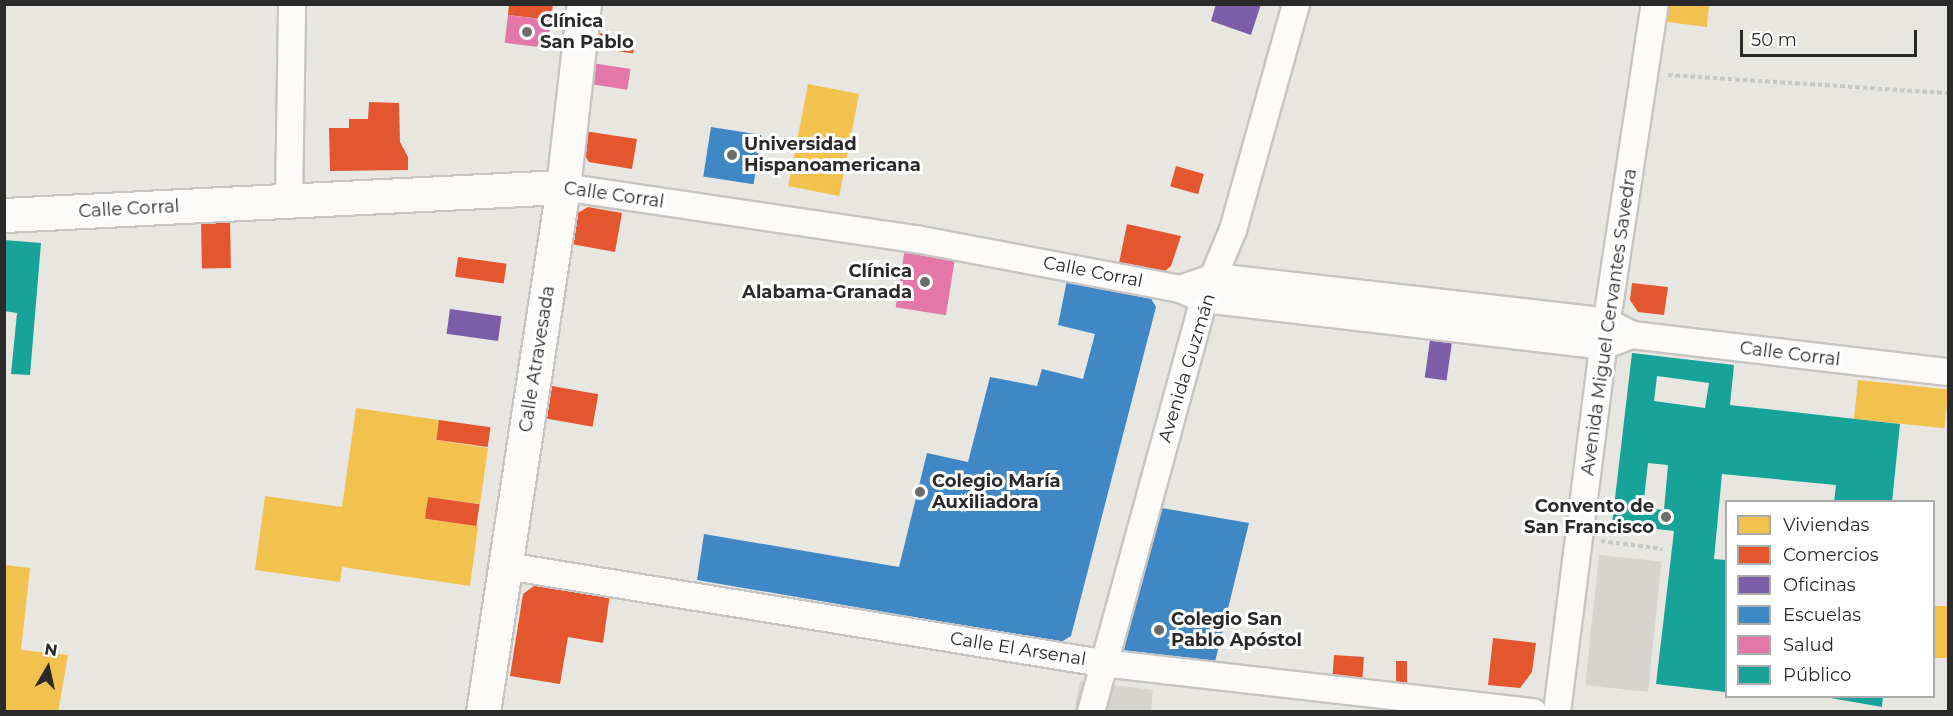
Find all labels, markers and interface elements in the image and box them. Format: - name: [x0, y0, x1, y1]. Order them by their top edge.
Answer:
- place label: Clínica San Pablo: [540, 11, 634, 54]
- scale bar: [1743, 18, 1920, 56]
- marker: Clínica San Pablo: [518, 23, 536, 41]
- text: 50 m: [1751, 29, 1797, 51]
- place label: Universidad Hispanoamericana: [744, 134, 921, 176]
- marker: Universidad Hispanoamericana: [725, 148, 739, 162]
- street label: Avenida Miguel Cervantes Savedra: [1577, 167, 1641, 477]
- street label: Calle Corral: [562, 177, 666, 213]
- street label: Calle Corral: [78, 196, 180, 222]
- street label: Calle Corral: [1041, 252, 1145, 292]
- place label: Clínica Alabama-Granada: [742, 261, 912, 304]
- marker: Clínica Alabama-Granada: [916, 273, 934, 291]
- street label: Calle Atravesada: [515, 284, 559, 434]
- street label: Avenida Guzmán: [1154, 291, 1220, 445]
- street label: Calle Corral: [1738, 337, 1842, 371]
- place label: Colegio María Auxiliadora: [932, 471, 1061, 514]
- marker: Colegio María Auxiliadora: [913, 485, 927, 499]
- place label: Convento de San Francisco: [1524, 496, 1654, 538]
- legend: [1725, 500, 1935, 698]
- marker: Convento de San Francisco: [1659, 510, 1673, 524]
- text: Viviendas: [1783, 514, 1869, 536]
- text: Comercios: [1783, 544, 1879, 566]
- text: Oficinas: [1783, 574, 1856, 596]
- text: Escuelas: [1783, 604, 1861, 626]
- place label: Colegio San Pablo Apóstol: [1171, 609, 1302, 652]
- marker: Colegio San Pablo Apóstol: [1152, 623, 1166, 637]
- street label: Calle El Arsenal: [948, 628, 1088, 670]
- text: Salud: [1783, 634, 1834, 656]
- north arrow: [18, 638, 78, 698]
- text: N: [43, 639, 59, 660]
- text: Público: [1783, 664, 1851, 686]

